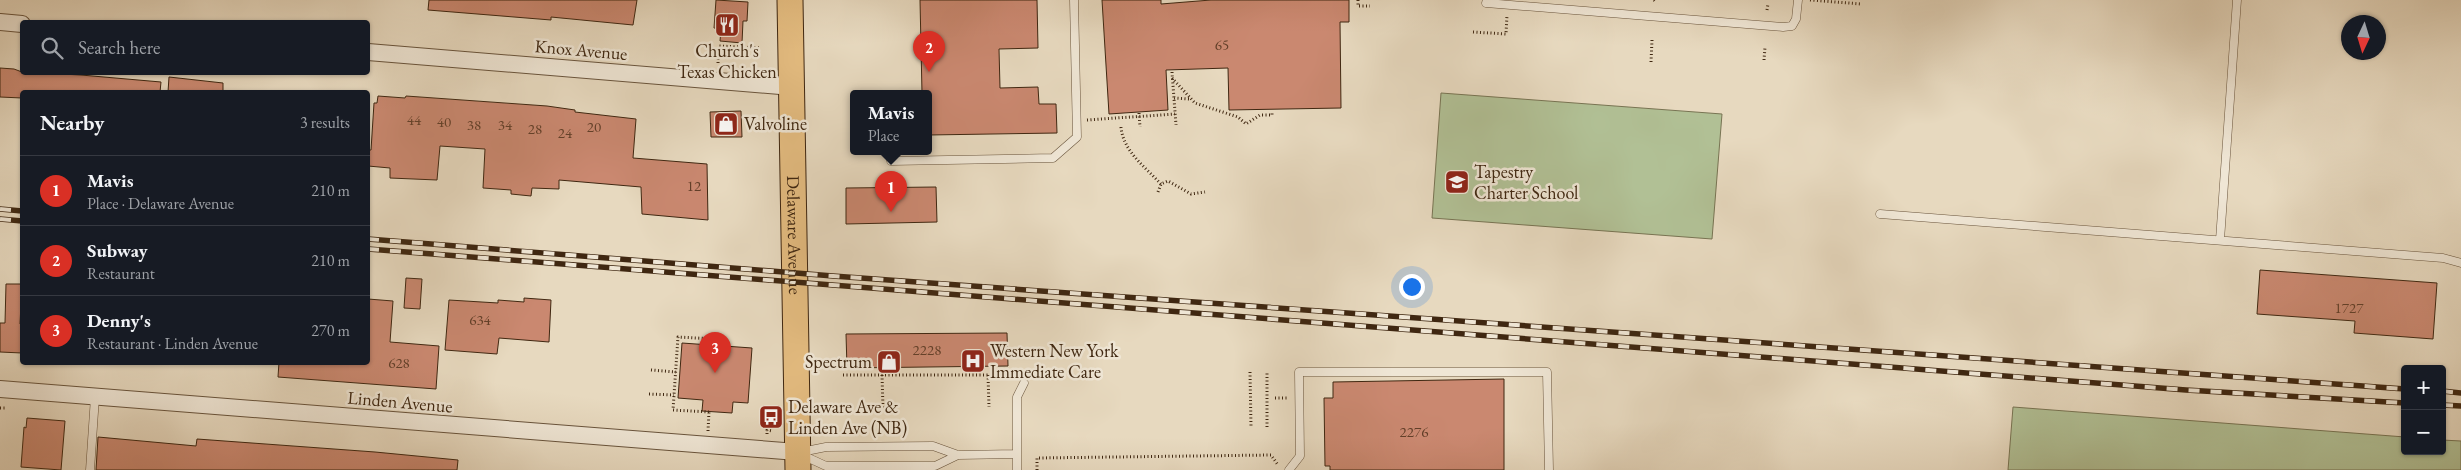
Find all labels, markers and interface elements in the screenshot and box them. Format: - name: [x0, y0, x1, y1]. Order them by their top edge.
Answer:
- restaurant icon: Church's Texas Chicken: [714, 12, 740, 38]
- north arrow: [2341, 15, 2386, 60]
- search box: [20, 20, 370, 75]
- pin: 2: [913, 31, 945, 72]
- icon: search: [38, 34, 66, 62]
- street label: Knox Avenue: [534, 34, 628, 65]
- text: Search here: [78, 35, 160, 60]
- house number: 65: [1215, 35, 1229, 54]
- place label: Church's Texas Chicken: [677, 39, 777, 83]
- popup: [850, 90, 932, 155]
- text: Mavis: [868, 100, 914, 125]
- text: Nearby: [40, 109, 104, 136]
- house number: 44: [407, 110, 422, 129]
- shop icon: Valvoline: [713, 111, 739, 137]
- text: 3 results: [300, 112, 350, 133]
- house number: 40: [437, 112, 451, 131]
- place label: Valvoline: [744, 112, 807, 135]
- house number: 38: [467, 115, 481, 134]
- house number: 34: [498, 115, 513, 134]
- house number: 20: [587, 117, 601, 136]
- house number: 28: [528, 119, 542, 138]
- house number: 24: [558, 123, 573, 142]
- text: Place: [868, 125, 899, 146]
- place label: Tapestry Charter School: [1474, 160, 1578, 204]
- text: Mavis: [87, 168, 134, 193]
- school or university icon: Tapestry Charter School: [1444, 169, 1470, 195]
- pin: 1: [875, 171, 907, 212]
- street label: Delaware Avenue: [782, 175, 807, 295]
- house number: 12: [687, 176, 702, 195]
- text: 1: [52, 180, 60, 201]
- text: 210 m: [311, 180, 350, 201]
- text: Place · Delaware Avenue: [87, 193, 234, 214]
- text: Subway: [87, 238, 148, 263]
- text: 2: [52, 250, 60, 271]
- text: 210 m: [311, 250, 350, 271]
- text: Restaurant: [87, 263, 155, 284]
- your location: [1399, 274, 1425, 300]
- house number: 1727: [2335, 298, 2364, 317]
- text: Denny's: [87, 308, 151, 333]
- house number: 634: [469, 310, 492, 329]
- text: 3: [52, 320, 60, 341]
- text: 270 m: [311, 320, 350, 341]
- pin: 3: [699, 332, 731, 373]
- text: Restaurant · Linden Avenue: [87, 333, 258, 354]
- place label: Western New York Immediate Care: [990, 339, 1119, 383]
- house number: 2228: [913, 340, 941, 359]
- hospital icon: Western New York Immediate Care: [960, 348, 986, 374]
- shop icon: Spectrum: [876, 349, 902, 375]
- place label: Spectrum: [805, 350, 872, 373]
- house number: 628: [388, 353, 410, 372]
- map controls: [2401, 365, 2446, 455]
- button: +: [2401, 365, 2446, 410]
- street label: Linden Avenue: [347, 385, 454, 418]
- place label: Delaware Ave & Linden Ave (NB): [788, 395, 907, 439]
- bus stop icon: Delaware Ave & Linden Ave (NB): [758, 404, 784, 430]
- button: −: [2401, 410, 2446, 455]
- house number: 2276: [1400, 422, 1428, 441]

